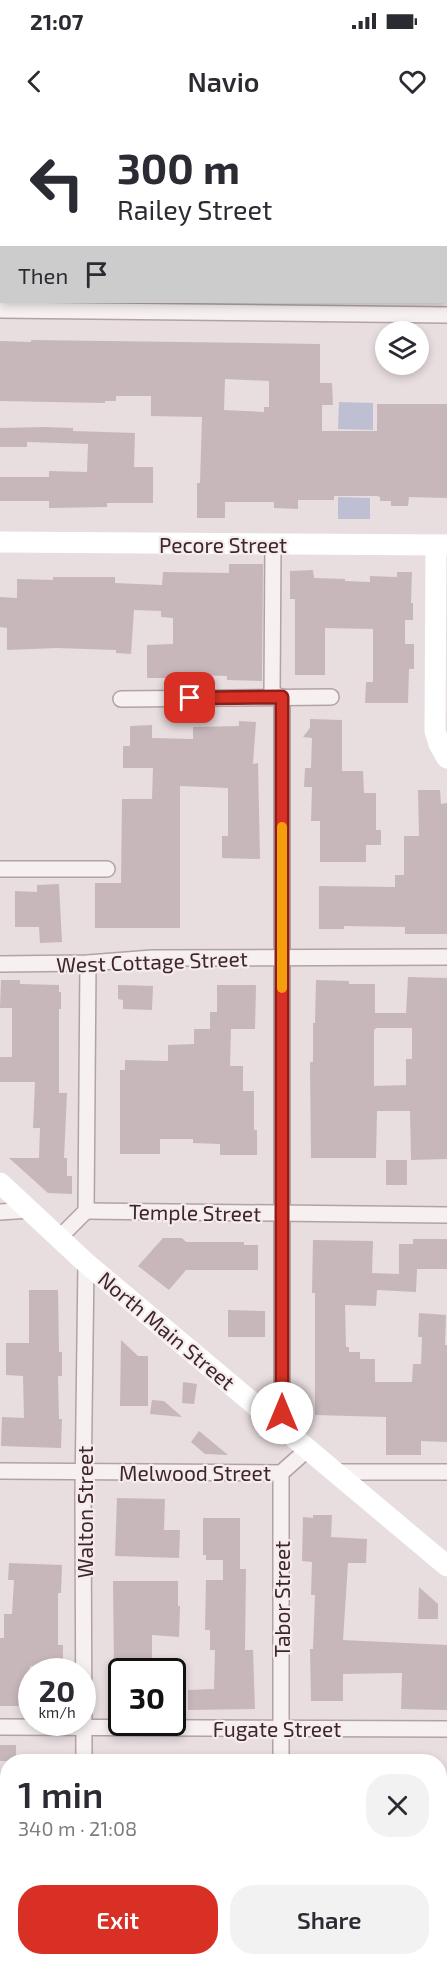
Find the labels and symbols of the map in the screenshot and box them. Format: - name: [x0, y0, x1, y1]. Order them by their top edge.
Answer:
- street label: Pecore Street: [159, 532, 287, 557]
- pin: [164, 672, 215, 723]
- street label: West Cottage Street: [56, 945, 248, 977]
- street label: Temple Street: [129, 1198, 261, 1226]
- street label: North Main Street: [94, 1266, 240, 1394]
- position arrow: [250, 1381, 314, 1445]
- street label: Walton Street: [72, 1446, 97, 1578]
- street label: Melwood Street: [119, 1460, 271, 1485]
- street label: Tabor Street: [269, 1541, 294, 1657]
- speed limit sign: 30: [108, 1658, 186, 1736]
- street label: Fugate Street: [213, 1716, 341, 1741]

